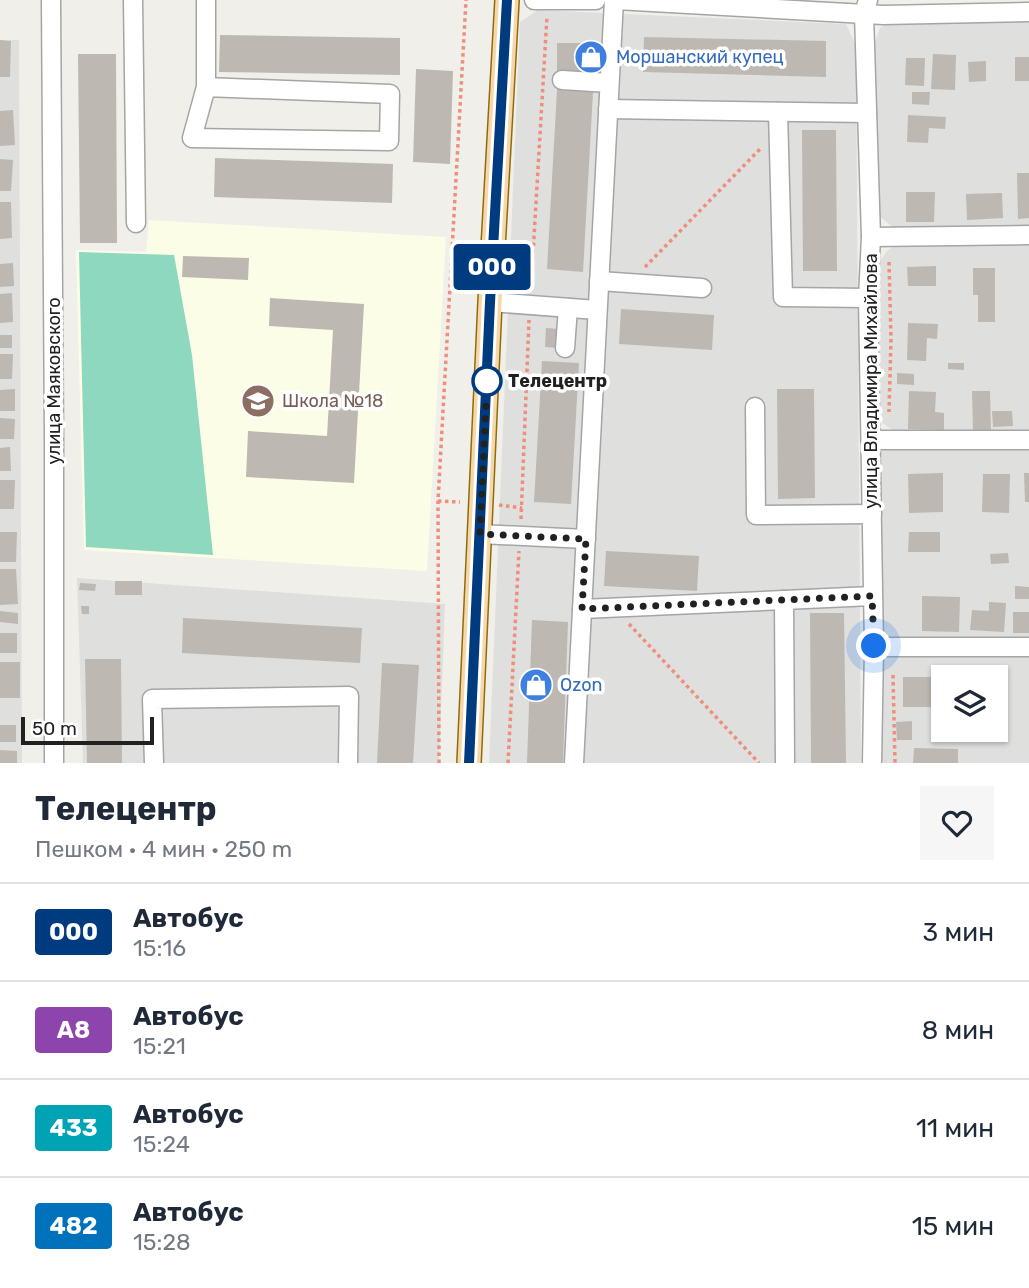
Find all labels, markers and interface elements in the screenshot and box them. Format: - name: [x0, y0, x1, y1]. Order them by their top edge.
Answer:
- shop icon: Моршанский купец: [572, 38, 610, 76]
- place label: Моршанский купец: [616, 46, 784, 68]
- line badge: 000: [452, 244, 532, 290]
- text: 000: [468, 253, 516, 281]
- street label: улица Владимира Михайлова: [860, 253, 882, 509]
- street label: улица Маяковского: [43, 297, 65, 465]
- marker: Телецентр: [472, 366, 502, 396]
- place label: Телецентр: [508, 370, 607, 392]
- school or university icon: Школа №18: [239, 382, 277, 420]
- place label: Школа №18: [282, 390, 383, 412]
- your location: [856, 628, 891, 663]
- map controls: [931, 665, 1008, 742]
- button: layers: [931, 665, 1008, 742]
- shop icon: Ozon: [517, 666, 555, 704]
- place label: Ozon: [560, 674, 602, 696]
- scale bar: [21, 714, 154, 746]
- text: 50 m: [32, 717, 77, 740]
- button: heart: [920, 786, 994, 860]
- text: Телецентр: [35, 789, 217, 828]
- text: Пешком · 4 мин · 250 m: [35, 835, 292, 863]
- text: Автобус: [133, 903, 244, 934]
- text: 3 мин: [923, 917, 994, 948]
- text: 000: [49, 918, 98, 946]
- text: 15:16: [133, 934, 186, 962]
- text: Автобус: [133, 1001, 244, 1032]
- text: 8 мин: [922, 1015, 994, 1046]
- text: А8: [57, 1016, 90, 1044]
- text: 15:21: [133, 1032, 186, 1060]
- text: Автобус: [133, 1099, 244, 1130]
- text: 11 мин: [916, 1113, 994, 1144]
- text: 433: [49, 1114, 98, 1142]
- text: 15:24: [133, 1130, 190, 1158]
- text: Автобус: [133, 1197, 244, 1228]
- text: 15 мин: [912, 1211, 994, 1242]
- text: 482: [49, 1212, 98, 1240]
- text: 15:28: [133, 1228, 191, 1256]

